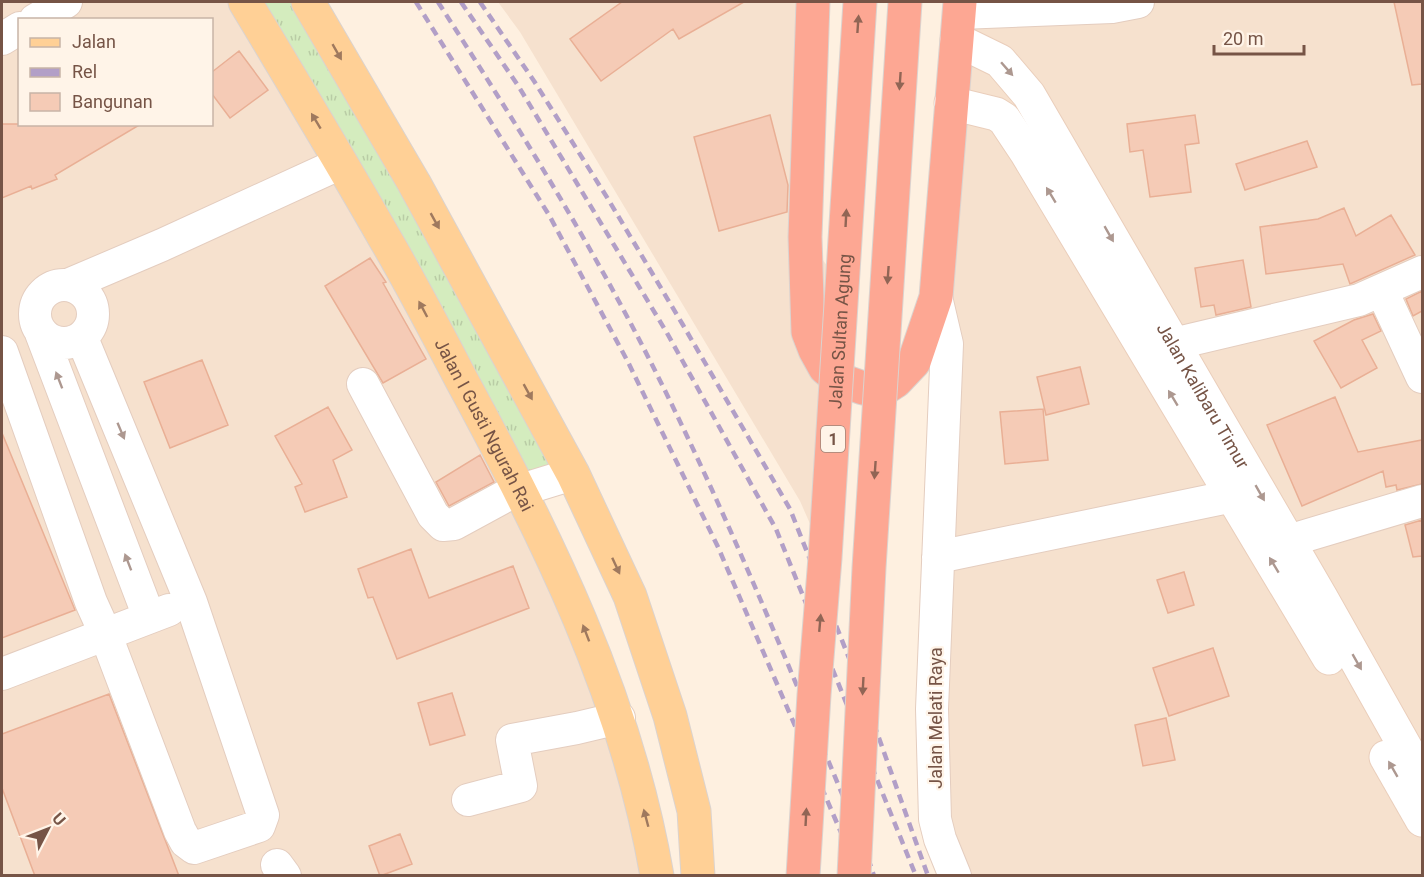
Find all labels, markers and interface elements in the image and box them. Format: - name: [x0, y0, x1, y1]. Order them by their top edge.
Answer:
- one-way arrow: [854, 14, 863, 33]
- legend: [18, 18, 213, 126]
- scale bar: [1214, 18, 1304, 56]
- text: 20 m: [1223, 28, 1263, 49]
- text: Jalan: [72, 31, 116, 52]
- one-way arrow: [332, 44, 342, 61]
- text: Rel: [72, 61, 97, 82]
- one-way arrow: [1000, 61, 1013, 76]
- one-way arrow: [896, 71, 905, 90]
- text: Bangunan: [72, 91, 153, 112]
- one-way arrow: [311, 112, 321, 129]
- one-way arrow: [1046, 187, 1057, 203]
- one-way arrow: [842, 209, 851, 228]
- one-way arrow: [430, 213, 440, 230]
- one-way arrow: [1104, 226, 1115, 242]
- street label: Jalan Sultan Agung: [824, 253, 855, 409]
- one-way arrow: [883, 266, 892, 285]
- one-way arrow: [418, 300, 428, 317]
- street label: Jalan Kalibaru Timur: [1153, 319, 1254, 472]
- street label: Jalan I Gusti Ngurah Rai: [431, 335, 539, 514]
- one-way arrow: [54, 371, 63, 389]
- one-way arrow: [523, 384, 533, 401]
- one-way arrow: [1168, 390, 1179, 406]
- one-way arrow: [117, 422, 126, 440]
- road number: 1: [821, 426, 845, 452]
- one-way arrow: [870, 461, 880, 480]
- one-way arrow: [1255, 485, 1265, 502]
- one-way arrow: [123, 553, 133, 571]
- one-way arrow: [1269, 556, 1279, 573]
- one-way arrow: [611, 558, 620, 575]
- one-way arrow: [815, 613, 825, 632]
- one-way arrow: [581, 624, 590, 642]
- street label: Jalan Melati Raya: [925, 647, 946, 789]
- one-way arrow: [1352, 654, 1362, 671]
- one-way arrow: [858, 676, 867, 695]
- one-way arrow: [1388, 761, 1398, 778]
- north arrow: [18, 799, 78, 859]
- one-way arrow: [802, 808, 811, 827]
- text: U: [48, 809, 69, 830]
- one-way arrow: [641, 809, 651, 827]

